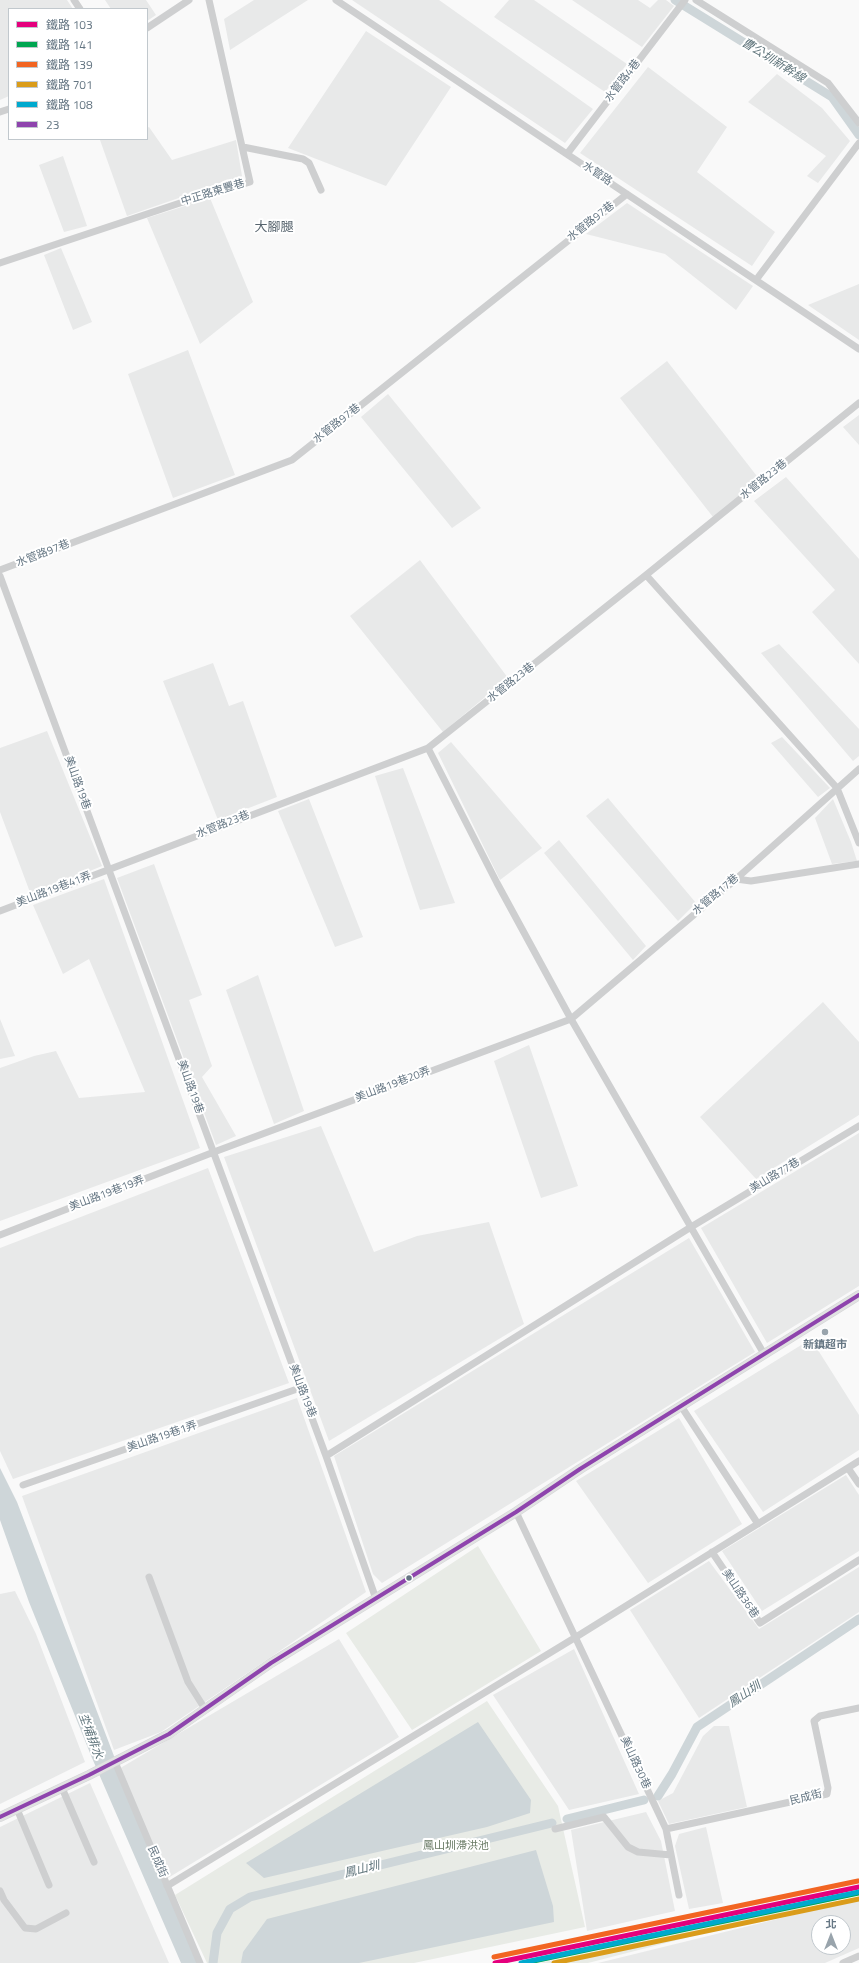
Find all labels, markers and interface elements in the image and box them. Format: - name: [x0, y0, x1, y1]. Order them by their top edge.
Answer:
- legend: [8, 8, 148, 140]
- text: 鐵路 103: [46, 15, 93, 34]
- text: 鐵路 141: [46, 35, 93, 54]
- water label: 曹公圳新幹線: [739, 36, 807, 86]
- text: 鐵路 139: [46, 55, 93, 74]
- street label: 水管路4巷: [602, 57, 644, 105]
- text: 鐵路 701: [46, 75, 93, 94]
- text: 鐵路 108: [46, 95, 93, 114]
- text: 23: [46, 115, 59, 134]
- street label: 水管路: [580, 159, 614, 189]
- street label: 中正路東豐巷: [180, 177, 246, 209]
- street label: 水管路97巷: [565, 199, 617, 245]
- district label: 大腳腿: [255, 220, 293, 236]
- street label: 水管路97巷: [311, 401, 363, 447]
- street label: 水管路23巷: [738, 457, 790, 503]
- street label: 水管路97巷: [14, 538, 72, 570]
- street label: 水管路23巷: [485, 660, 537, 706]
- street label: 美山路19巷: [61, 754, 93, 812]
- street label: 水管路23巷: [194, 809, 252, 841]
- street label: 美山路19巷41弄: [14, 870, 94, 910]
- street label: 水管路17巷: [690, 872, 742, 918]
- street label: 美山路19巷: [174, 1058, 206, 1116]
- street label: 美山路19巷20弄: [353, 1065, 433, 1105]
- street label: 美山路77巷: [747, 1156, 803, 1196]
- street label: 美山路19巷19弄: [67, 1174, 147, 1214]
- marker: 新鎮超市: [820, 1327, 830, 1337]
- place label: 新鎮超市: [803, 1338, 847, 1352]
- street label: 美山路19巷: [286, 1362, 318, 1420]
- street label: 美山路19巷1弄: [125, 1419, 199, 1455]
- street label: 美山路36巷: [719, 1567, 761, 1621]
- unlabelled marker: [404, 1573, 414, 1583]
- water label: 鳳山圳: [726, 1679, 764, 1711]
- water label: 坔埔排水: [75, 1711, 105, 1761]
- street label: 美山路30巷: [617, 1735, 653, 1791]
- street label: 民成街: [788, 1788, 824, 1808]
- park label: 鳳山圳滯洪池: [423, 1839, 489, 1853]
- street label: 民成街: [144, 1844, 170, 1880]
- water label: 鳳山圳: [343, 1859, 381, 1881]
- north arrow: [811, 1915, 851, 1955]
- text: 北: [826, 1916, 837, 1932]

